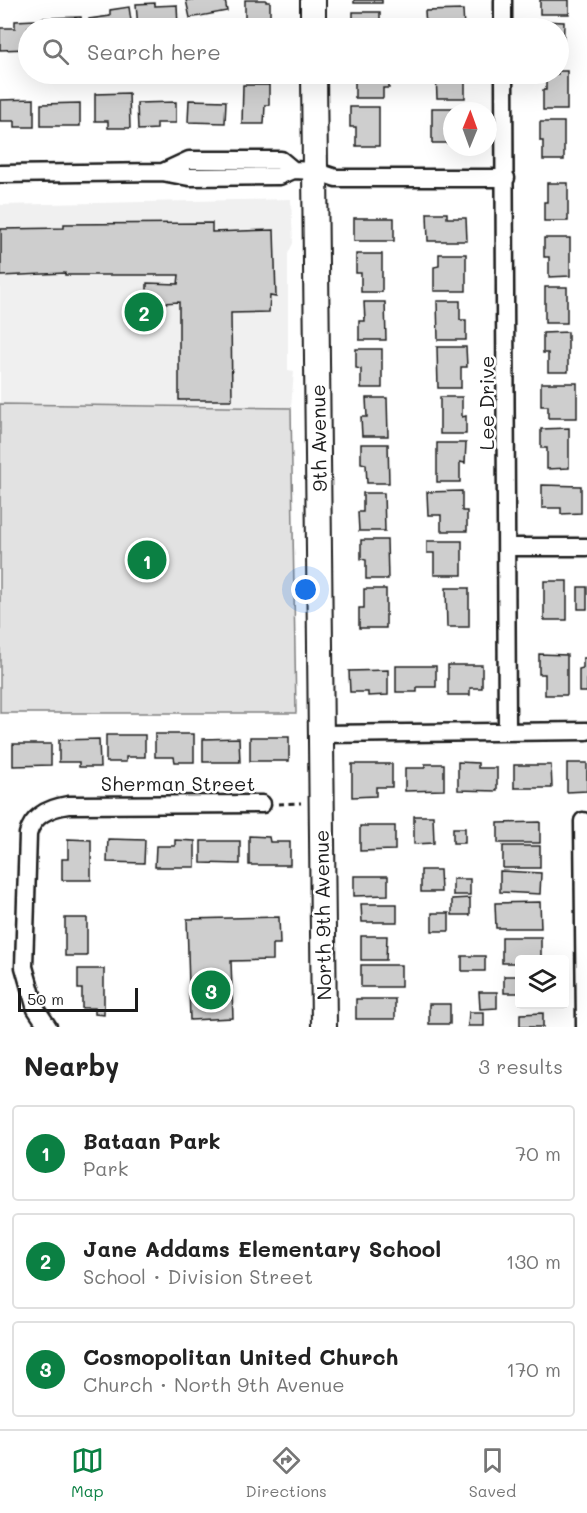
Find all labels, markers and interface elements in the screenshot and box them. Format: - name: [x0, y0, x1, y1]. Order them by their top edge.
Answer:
- search box: [18, 18, 569, 84]
- icon: search: [39, 35, 72, 68]
- text: Search here: [87, 37, 221, 66]
- north arrow: [443, 102, 497, 156]
- pin: 2: [124, 290, 164, 334]
- street label: Lee Drive: [473, 356, 499, 450]
- street label: 9th Avenue: [304, 384, 332, 492]
- pin: 1: [128, 538, 166, 582]
- your location: [291, 575, 320, 604]
- street label: Sherman Street: [101, 770, 255, 796]
- street label: North 9th Avenue: [308, 829, 336, 1001]
- map controls: [515, 955, 569, 1009]
- button: layers: [515, 955, 569, 1009]
- pin: 3: [192, 968, 230, 1012]
- scale bar: [18, 985, 138, 1012]
- text: 50 m: [27, 988, 64, 1009]
- text: Nearby: [24, 1049, 119, 1083]
- text: 3 results: [478, 1053, 563, 1079]
- text: Bataan Park: [83, 1126, 221, 1155]
- text: 1: [41, 1140, 50, 1166]
- text: 70 m: [515, 1140, 561, 1166]
- text: Park: [83, 1155, 128, 1181]
- text: Jane Addams Elementary School: [83, 1234, 441, 1263]
- text: 2: [40, 1248, 51, 1274]
- text: 130 m: [506, 1248, 561, 1274]
- text: School · Division Street: [83, 1263, 313, 1289]
- text: Cosmopolitan United Church: [83, 1342, 398, 1371]
- text: 3: [40, 1356, 52, 1382]
- text: 170 m: [506, 1356, 561, 1382]
- text: Church · North 9th Avenue: [83, 1371, 345, 1397]
- tab: Map: [71, 1444, 104, 1501]
- tab: Directions: [246, 1444, 327, 1501]
- tab: Saved: [469, 1444, 516, 1501]

